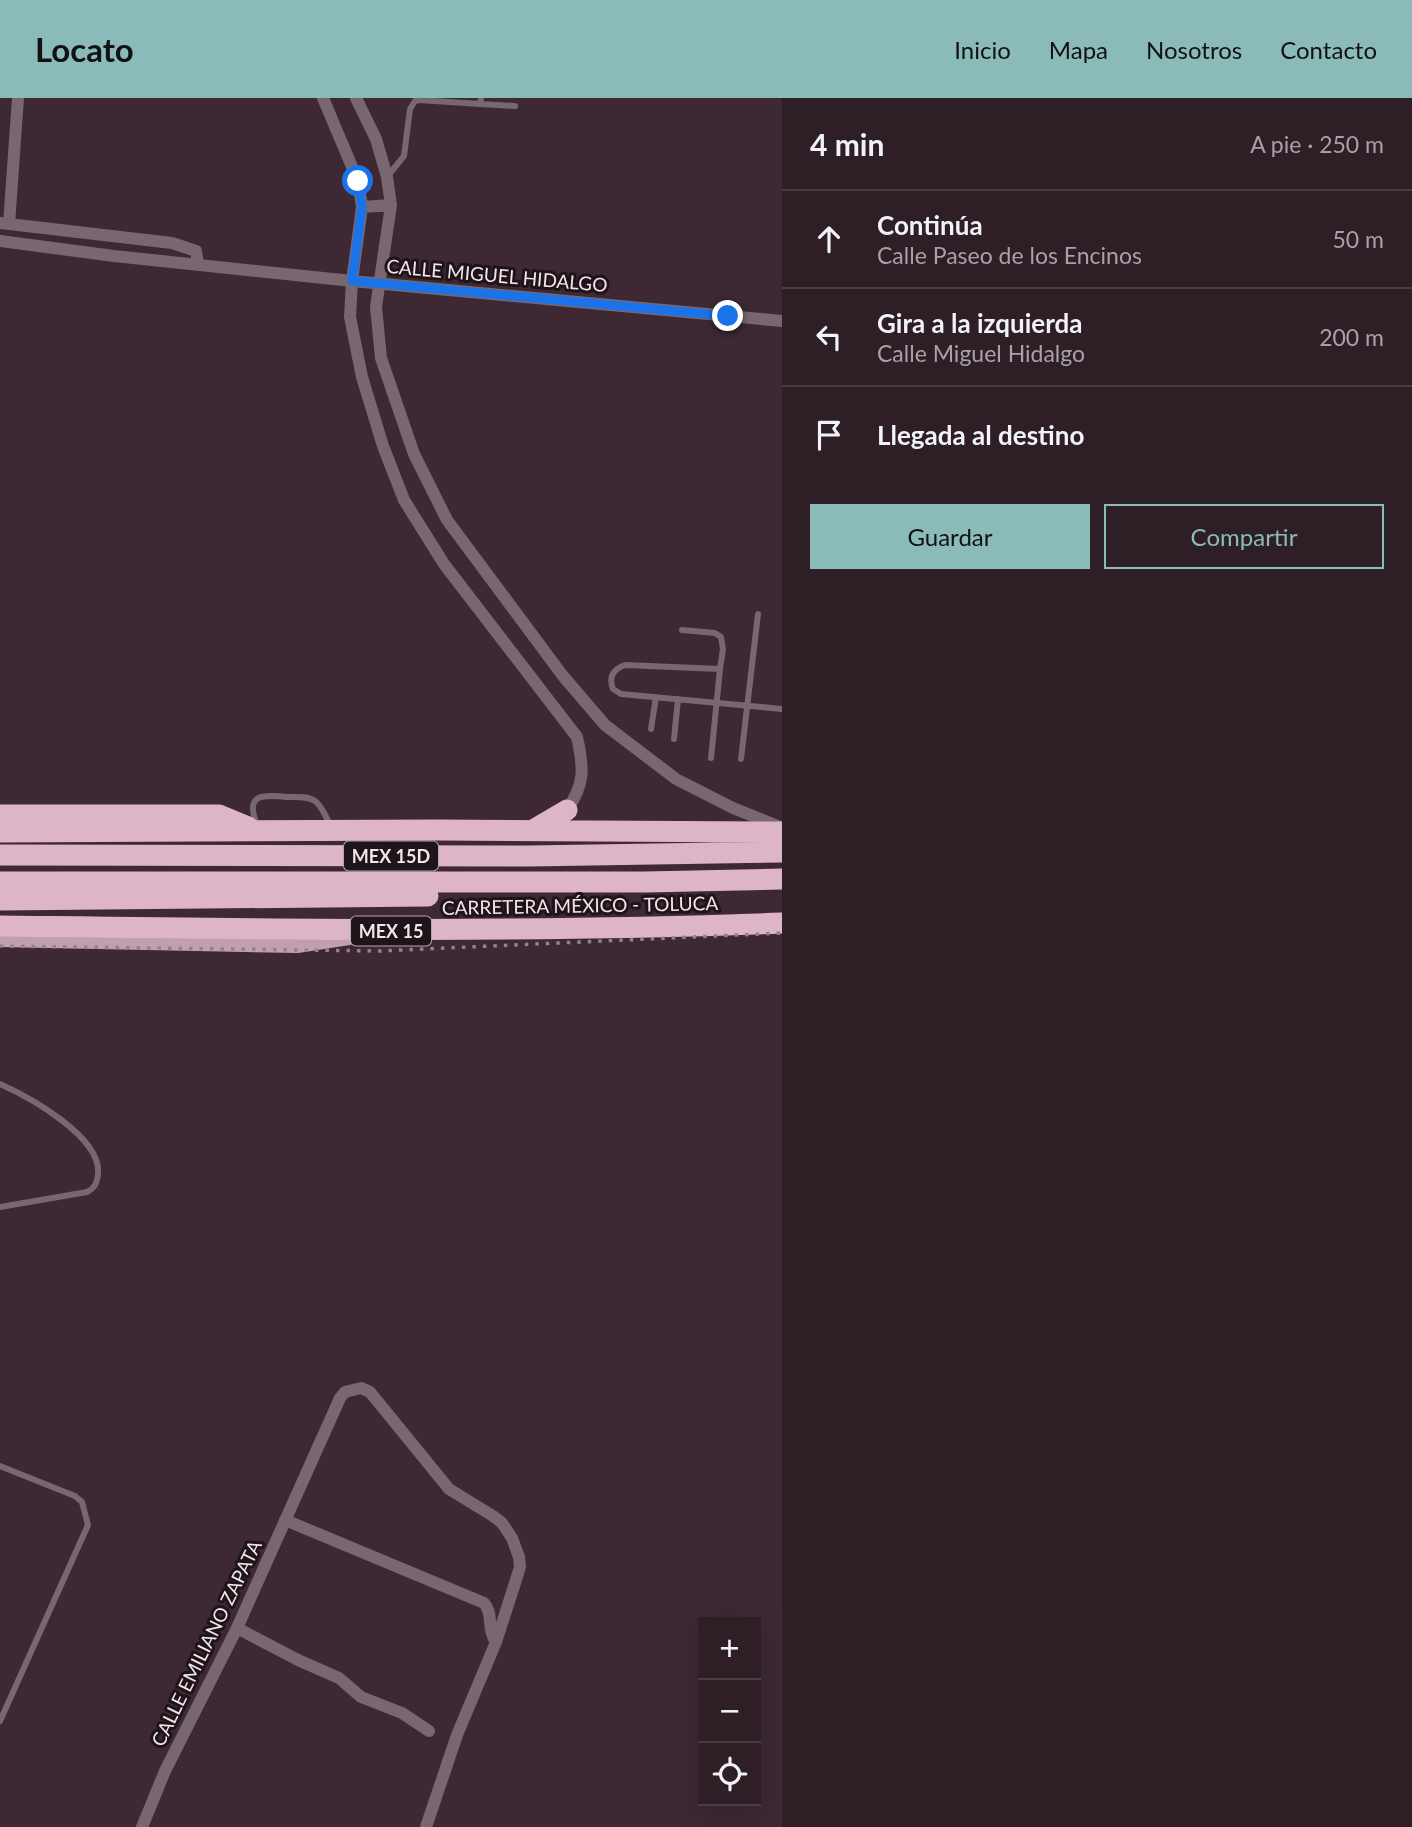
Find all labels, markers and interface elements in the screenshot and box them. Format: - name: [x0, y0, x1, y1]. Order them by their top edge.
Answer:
- text: Locato: [35, 29, 134, 69]
- text: Inicio: [954, 35, 1011, 64]
- text: Mapa: [1049, 35, 1108, 64]
- text: Nosotros: [1146, 35, 1242, 64]
- text: Contacto: [1280, 35, 1377, 64]
- text: 4 min: [810, 126, 884, 162]
- text: A pie · 250 m: [1250, 130, 1384, 158]
- route start: [342, 165, 373, 196]
- text: Continúa: [877, 209, 983, 241]
- icon: ahead: [810, 220, 848, 258]
- text: 50 m: [1333, 225, 1384, 253]
- text: Calle Paseo de los Encinos: [877, 241, 1142, 269]
- street label: CALLE MIGUEL HIDALGO: [386, 254, 608, 296]
- route end: [712, 300, 743, 331]
- text: Gira a la izquierda: [877, 307, 1083, 339]
- icon: left: [810, 318, 848, 356]
- text: 200 m: [1319, 323, 1384, 351]
- text: Calle Miguel Hidalgo: [877, 339, 1085, 367]
- icon: arrive: [810, 416, 848, 454]
- text: Llegada al destino: [877, 419, 1084, 451]
- button: Guardar: [810, 504, 1090, 569]
- button: Compartir: [1104, 504, 1384, 569]
- road number: MEX 15D: [344, 842, 438, 870]
- street label: CARRETERA MÉXICO - TOLUCA: [442, 891, 718, 919]
- road number: MEX 15: [351, 916, 431, 946]
- street label: CALLE EMILIANO ZAPATA: [146, 1536, 266, 1750]
- map controls: [698, 1617, 761, 1806]
- button: +: [698, 1617, 761, 1680]
- button: −: [698, 1680, 761, 1743]
- button: locate: [698, 1743, 761, 1806]

